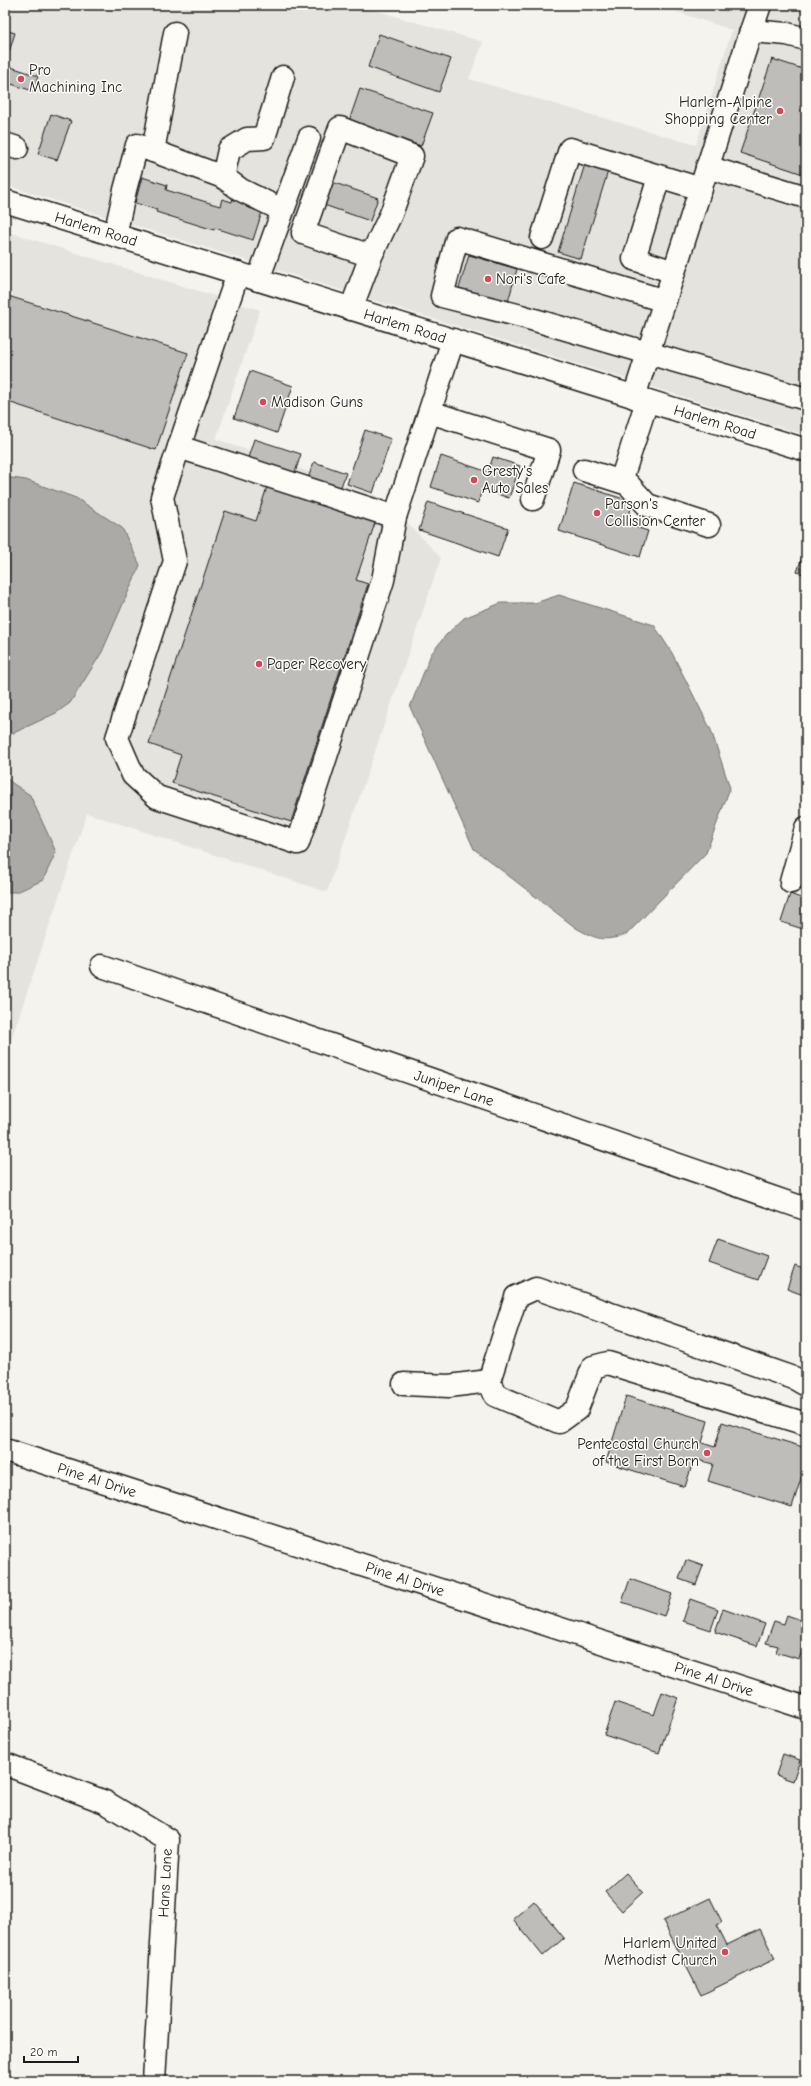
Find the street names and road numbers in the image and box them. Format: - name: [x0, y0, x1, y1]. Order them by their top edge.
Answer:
- street label: Harlem Road: [53, 208, 139, 250]
- street label: Harlem Road: [362, 305, 448, 347]
- street label: Harlem Road: [672, 401, 758, 443]
- street label: Juniper Lane: [412, 1066, 497, 1110]
- street label: Pine Al Drive: [55, 1459, 139, 1501]
- street label: Pine Al Drive: [363, 1558, 447, 1600]
- street label: Pine Al Drive: [672, 1658, 756, 1700]
- street label: Hans Lane: [154, 1848, 176, 1918]

